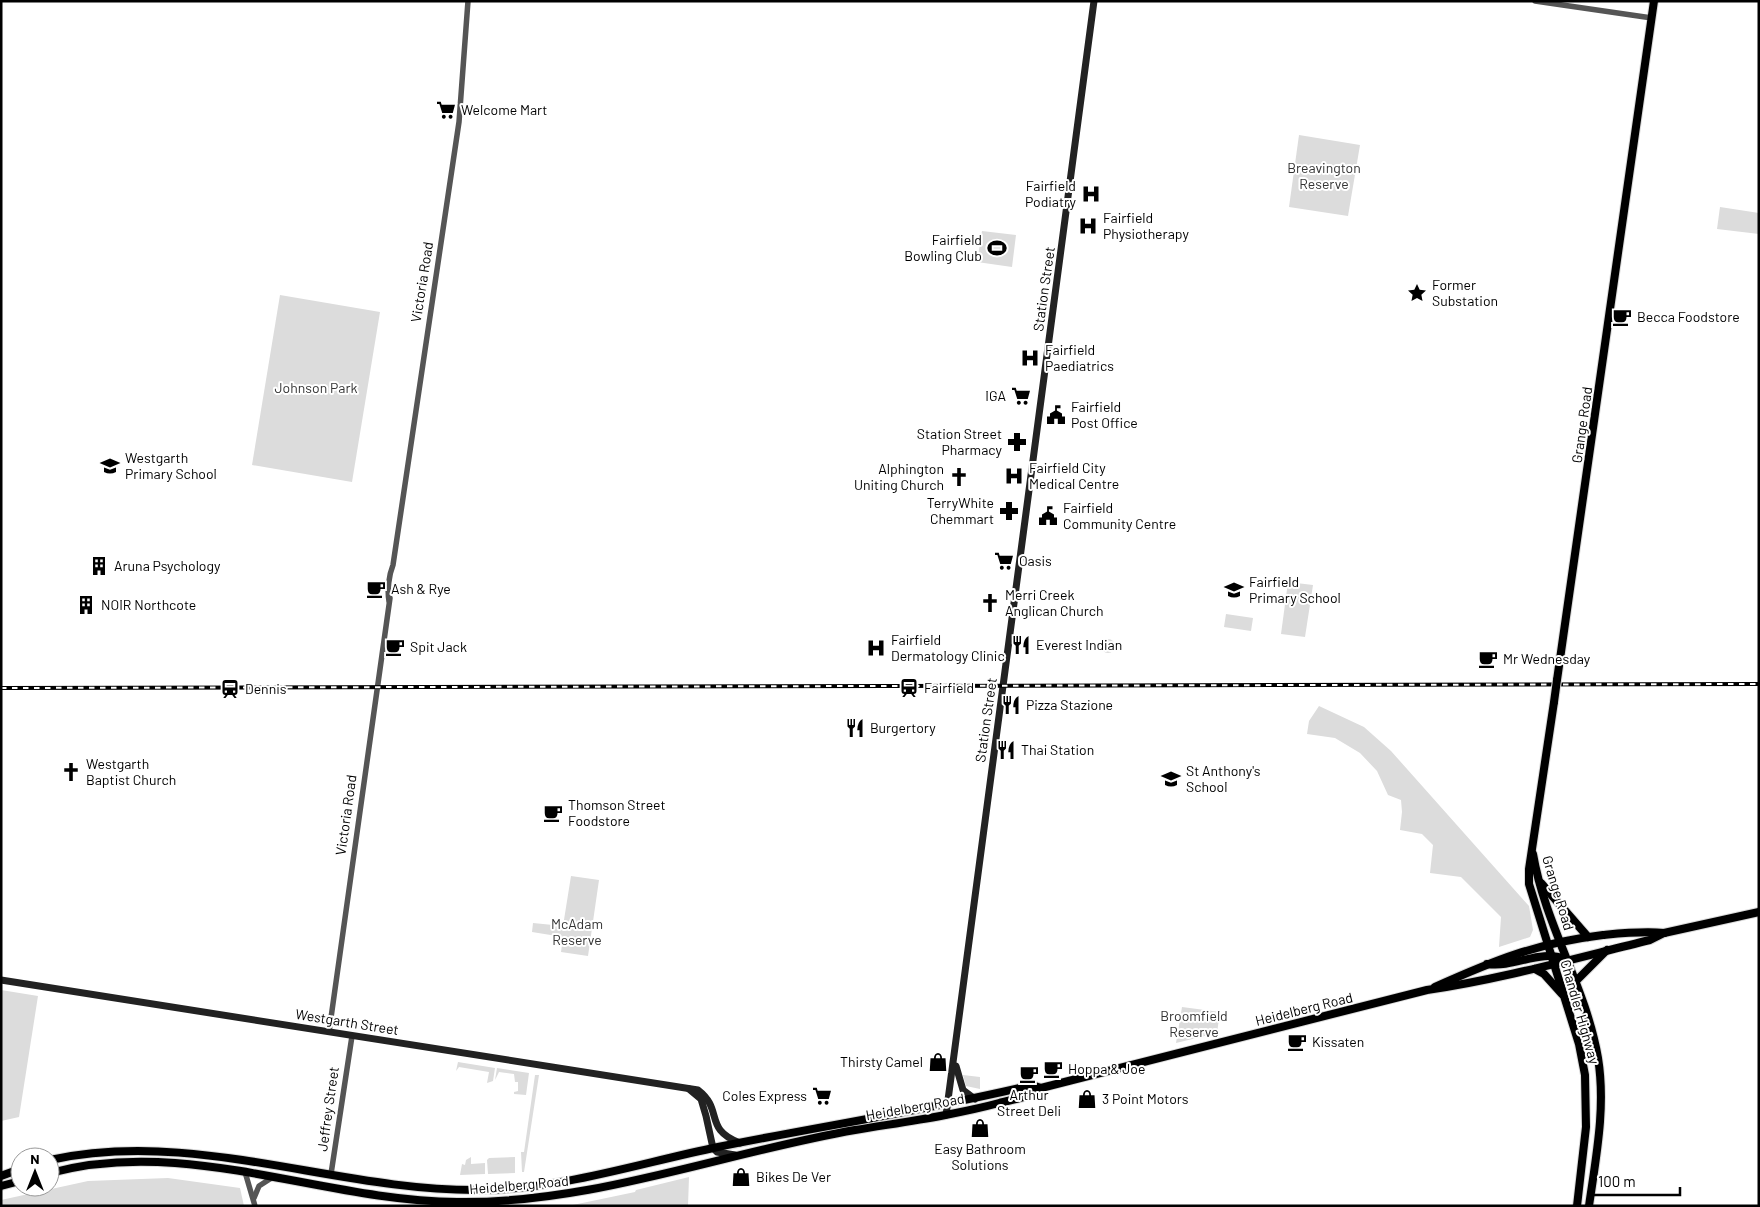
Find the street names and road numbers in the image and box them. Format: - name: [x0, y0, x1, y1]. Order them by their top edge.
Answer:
- street label: Victoria Road: [407, 240, 436, 323]
- street label: Station Street: [1029, 246, 1058, 332]
- street label: Grange Road: [1568, 386, 1595, 464]
- street label: Station Street: [971, 677, 1000, 763]
- street label: Victoria Road: [331, 774, 360, 856]
- street label: Grange Road: [1539, 854, 1578, 932]
- street label: Chandler Highway: [1557, 958, 1604, 1067]
- street label: Heidelberg Road: [1253, 988, 1354, 1029]
- street label: Westgarth Street: [294, 1005, 400, 1038]
- street label: Jeffrey Street: [313, 1066, 342, 1152]
- street label: Heidelberg Road: [864, 1089, 965, 1124]
- street label: Heidelberg Road: [469, 1172, 569, 1197]

